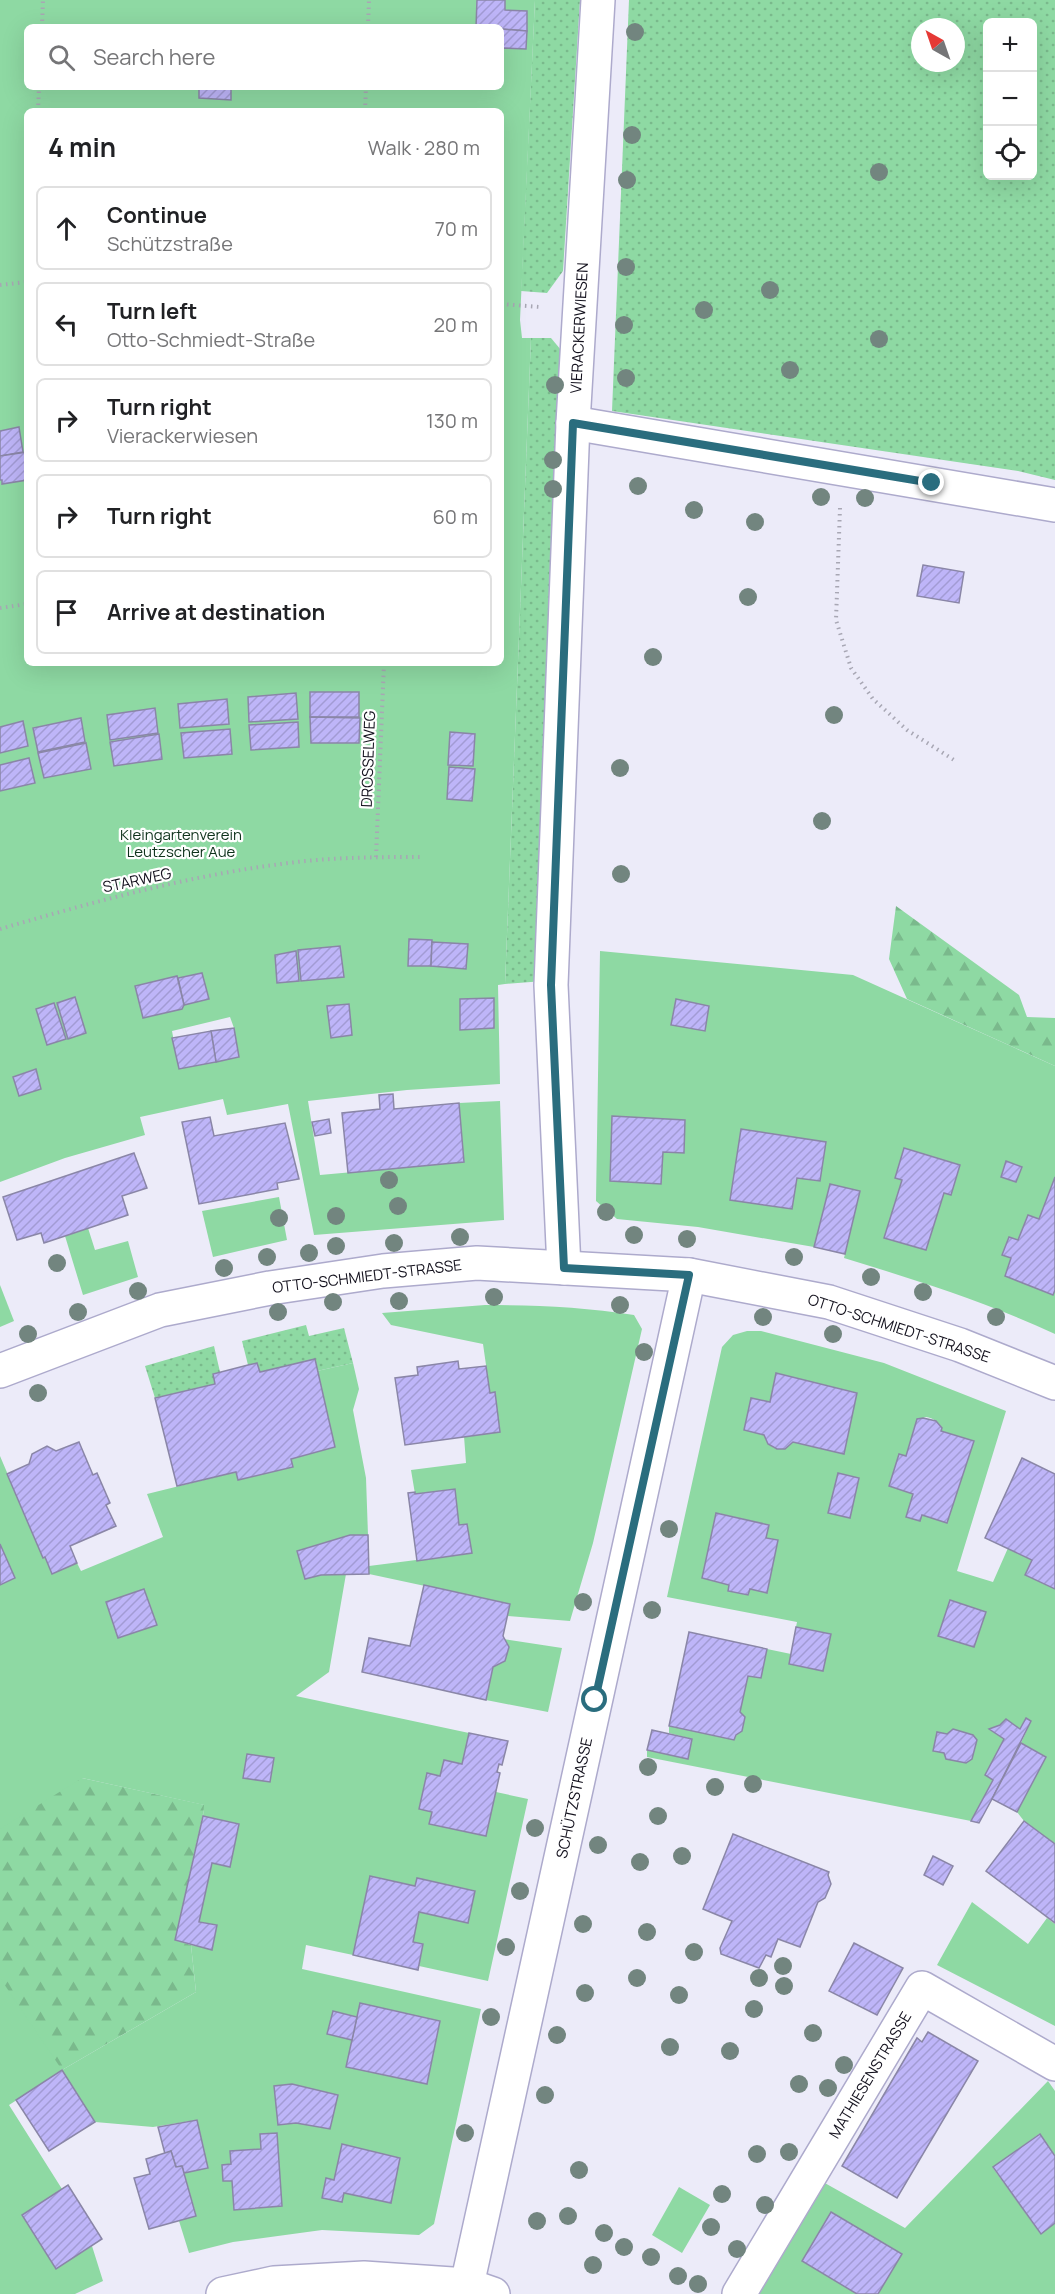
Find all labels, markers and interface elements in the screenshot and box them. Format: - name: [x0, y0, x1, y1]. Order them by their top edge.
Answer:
- north arrow: [911, 18, 965, 72]
- map controls: [983, 18, 1037, 180]
- button: +: [983, 18, 1037, 72]
- search box: [24, 24, 504, 90]
- icon: search: [45, 41, 78, 74]
- text: Search here: [93, 42, 215, 72]
- button: −: [983, 72, 1037, 126]
- button: locate: [983, 126, 1037, 180]
- text: 4 min: [48, 129, 116, 165]
- text: Walk · 280 m: [368, 134, 480, 161]
- text: Continue: [107, 200, 207, 230]
- icon: ahead: [50, 212, 83, 245]
- text: 70 m: [435, 215, 478, 242]
- text: Schützstraße: [107, 230, 233, 257]
- street label: VIERACKERWIESEN: [565, 262, 593, 394]
- text: Turn left: [107, 296, 197, 326]
- icon: left: [50, 308, 83, 341]
- text: 20 m: [433, 311, 478, 338]
- text: Otto-Schmiedt-Straße: [107, 326, 315, 353]
- text: Turn right: [107, 392, 212, 422]
- icon: right: [50, 404, 83, 437]
- text: 130 m: [426, 407, 478, 434]
- text: Vierackerwiesen: [107, 422, 258, 449]
- route end: [918, 469, 944, 495]
- icon: right: [50, 500, 83, 533]
- text: Turn right: [107, 501, 212, 531]
- text: 60 m: [432, 503, 478, 530]
- icon: arrive: [50, 596, 83, 629]
- text: Arrive at destination: [107, 597, 325, 627]
- street label: DROSSELWEG: [356, 710, 380, 808]
- park label: Kleingartenverein Leutzscher Aue: [120, 824, 242, 862]
- street label: STARWEG: [101, 862, 174, 898]
- street label: OTTO-SCHMIEDT-STRASSE: [271, 1254, 463, 1298]
- street label: OTTO-SCHMIEDT-STRASSE: [805, 1289, 993, 1367]
- route start: [581, 1686, 607, 1712]
- street label: SCHÜTZSTRASSE: [551, 1736, 597, 1860]
- street label: MATHIESENSTRASSE: [824, 2008, 916, 2142]

